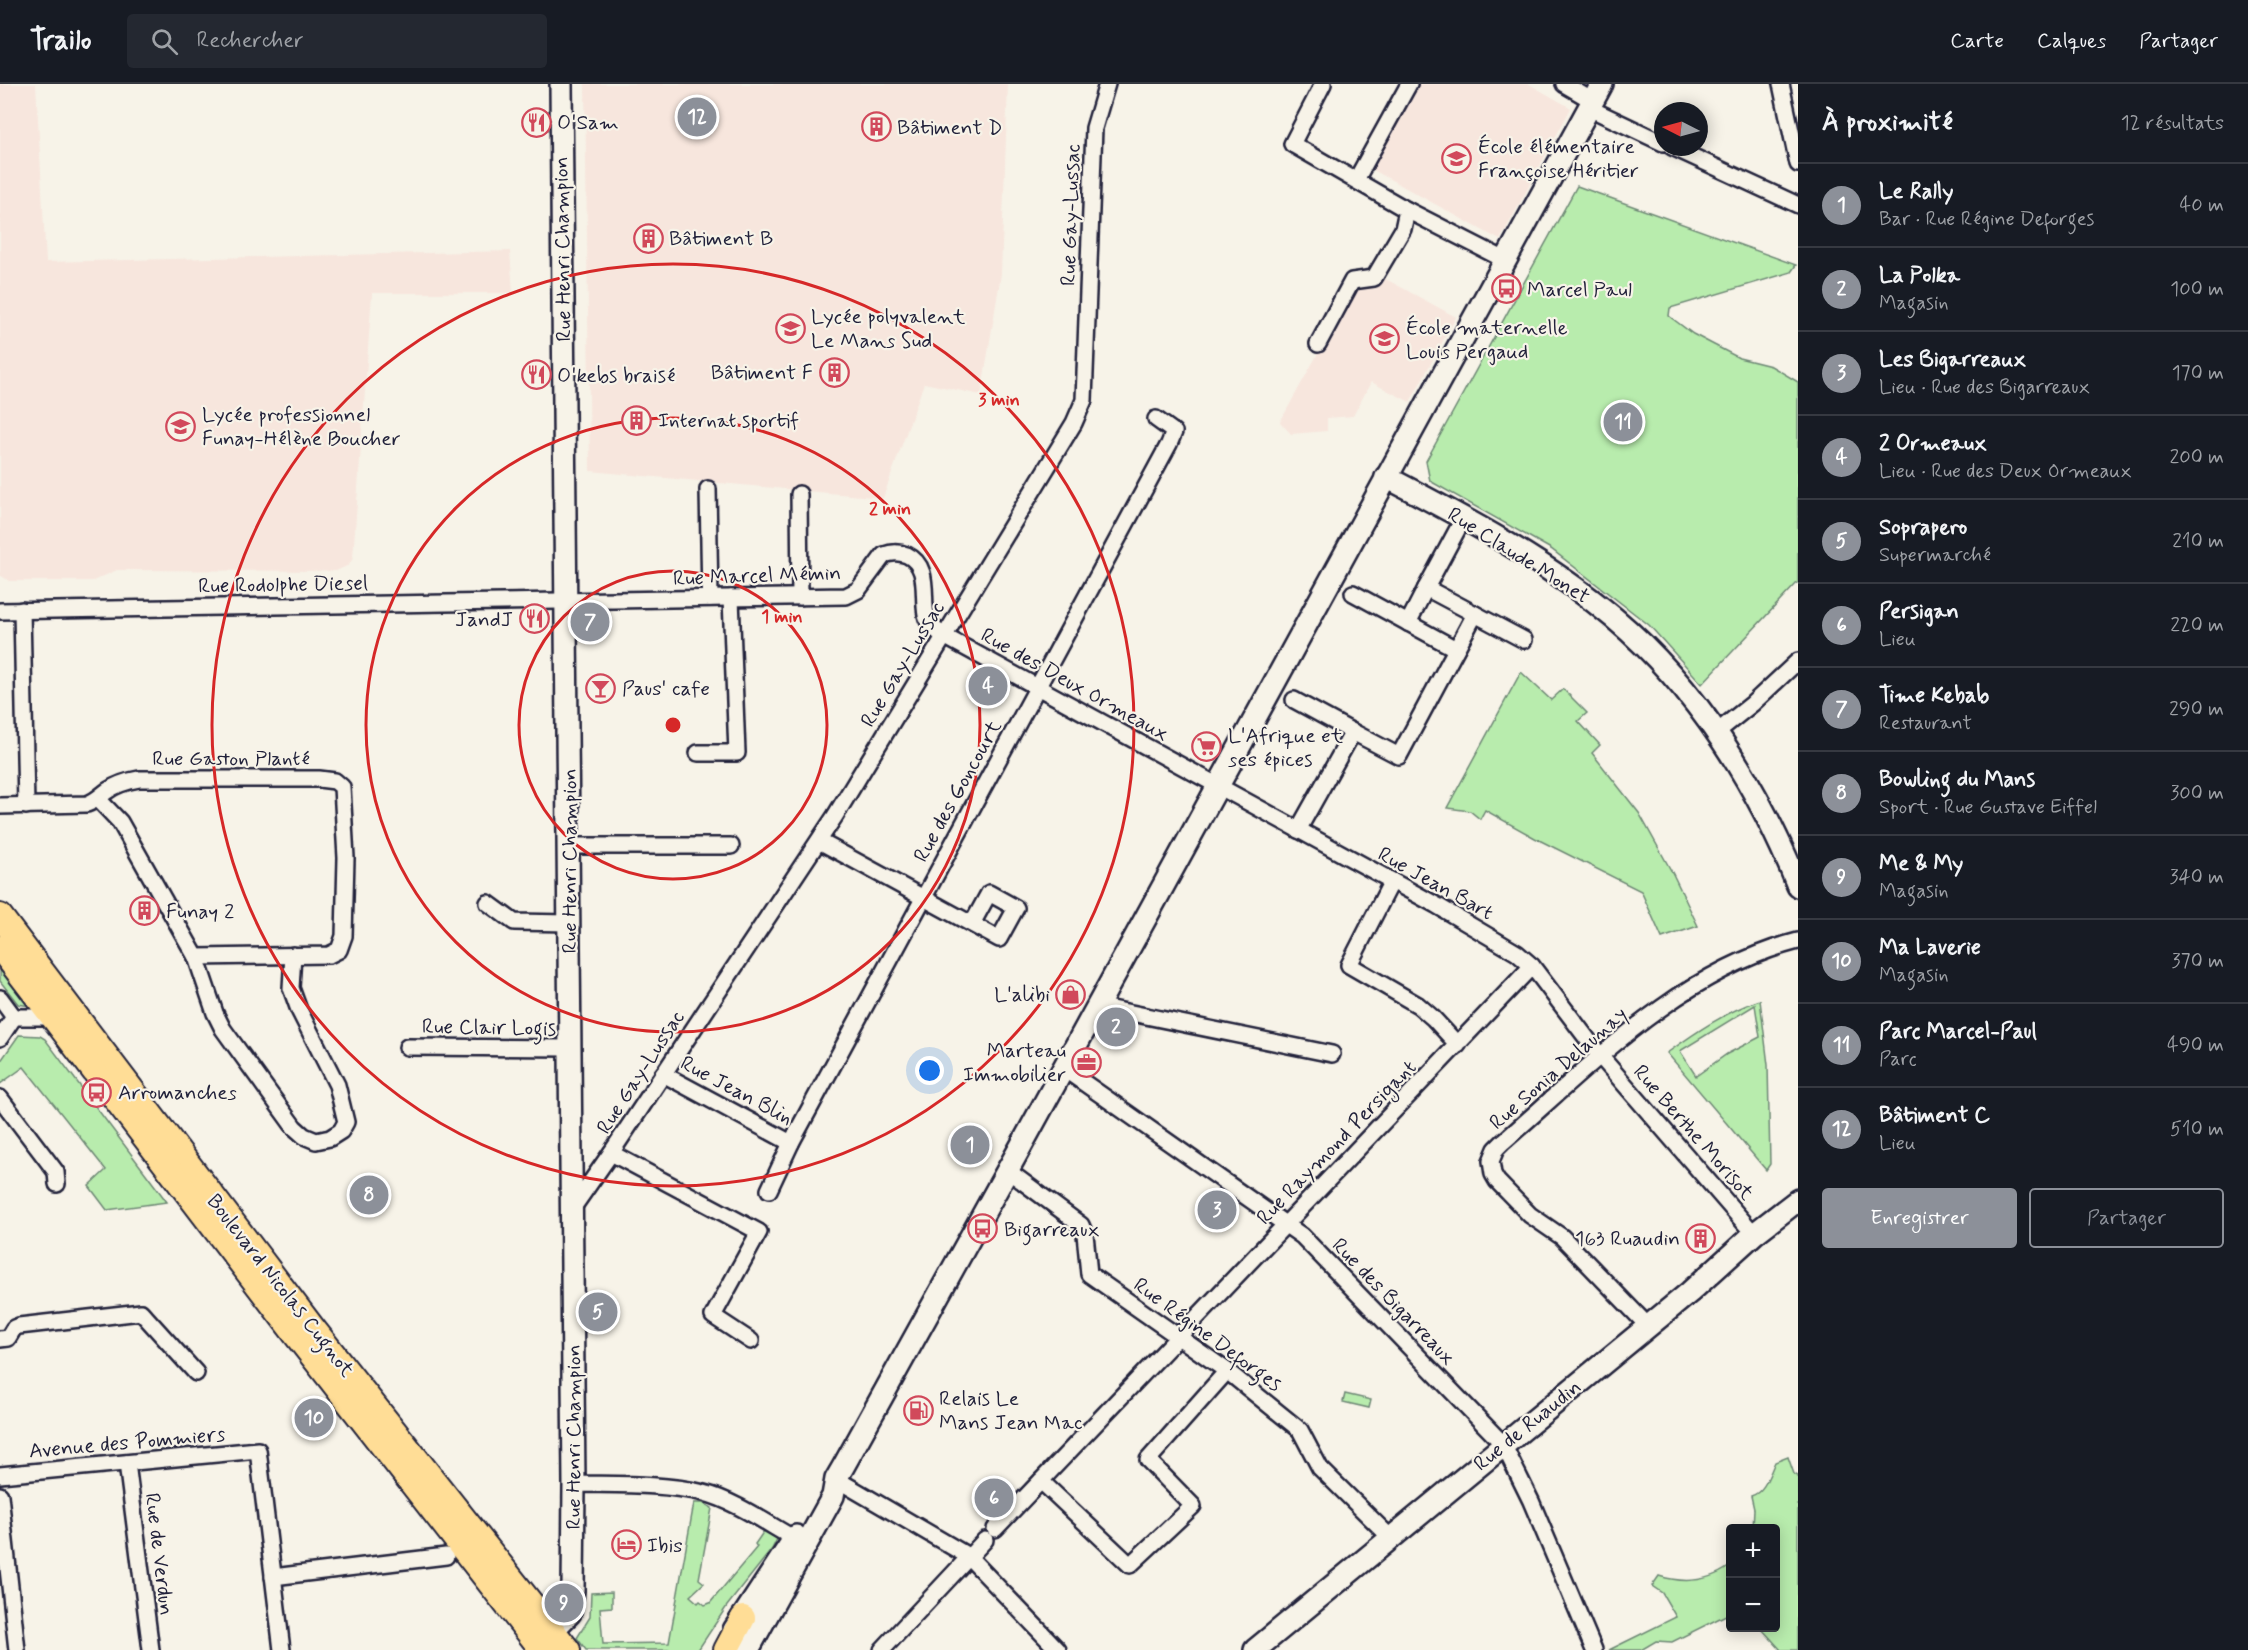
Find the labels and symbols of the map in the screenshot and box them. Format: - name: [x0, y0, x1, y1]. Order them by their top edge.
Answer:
- pin: 12: [678, 94, 716, 140]
- north arrow: [1654, 102, 1708, 156]
- restaurant icon: O'Sam: [520, 106, 552, 138]
- place label: O'Sam: [557, 109, 619, 137]
- building icon: Bâtiment D: [860, 111, 892, 143]
- place label: Bâtiment D: [897, 114, 1002, 142]
- place label: École élémentaire Françoise Héritier: [1478, 133, 1639, 185]
- school or university icon: École élémentaire Françoise Héritier: [1441, 142, 1473, 174]
- street label: Rue Gay-Lussac: [1055, 144, 1087, 287]
- street label: Rue Henri Champion: [547, 156, 579, 342]
- building icon: Bâtiment B: [632, 222, 664, 254]
- place label: Bâtiment B: [669, 225, 773, 253]
- bus stop icon: Marcel Paul: [1490, 273, 1522, 305]
- place label: Marcel Paul: [1527, 276, 1632, 304]
- place label: Lycée polyvalent Le Mans Sud: [811, 303, 966, 355]
- school or university icon: Lycée polyvalent Le Mans Sud: [774, 312, 806, 344]
- place label: École maternelle Louis Pergaud: [1406, 314, 1568, 366]
- school or university icon: École maternelle Louis Pergaud: [1369, 323, 1401, 355]
- building icon: Bâtiment F: [818, 356, 850, 388]
- restaurant icon: O'kebs braisé: [520, 359, 552, 391]
- place label: Bâtiment F: [711, 359, 813, 387]
- place label: O'kebs braisé: [557, 362, 675, 390]
- text: 3 min: [978, 388, 1020, 412]
- pin: 11: [1604, 400, 1642, 444]
- place label: Lycée professionnel Funay-Hélène Boucher: [202, 401, 401, 453]
- building icon: Internat sportif: [621, 404, 653, 436]
- place label: Internat sportif: [658, 407, 799, 435]
- school or university icon: Lycée professionnel Funay-Hélène Boucher: [165, 410, 197, 442]
- text: 2 min: [869, 497, 911, 521]
- street label: Rue Claude Monet: [1442, 501, 1595, 611]
- street label: Rue Marcel Mémin: [672, 559, 842, 593]
- street label: Rue Rodolphe Diesel: [198, 570, 368, 600]
- street label: Rue Gay-Lussac: [854, 596, 951, 733]
- pin: 7: [570, 600, 610, 644]
- restaurant icon: JandJ: [518, 603, 550, 635]
- text: 1 min: [761, 605, 803, 629]
- place label: JandJ: [455, 606, 513, 634]
- street label: Rue des Deux Ormeaux: [976, 622, 1173, 748]
- pin: 4: [968, 664, 1008, 708]
- bar icon: Paus' cafe: [585, 672, 617, 704]
- place label: Paus' cafe: [622, 675, 710, 703]
- centre of rings: [663, 715, 683, 735]
- street label: Rue des Goncourt: [907, 715, 1009, 867]
- place label: L'Afrique et ses épices: [1228, 722, 1344, 774]
- supermarket icon: L'Afrique et ses épices: [1191, 731, 1223, 763]
- street label: Rue Gaston Planté: [152, 745, 310, 773]
- street label: Rue Henri Champion: [556, 768, 584, 954]
- street label: Rue Jean Bart: [1373, 841, 1498, 927]
- building icon: Funay 2: [129, 895, 161, 927]
- place label: Funay 2: [166, 898, 234, 926]
- shop icon: L'alibi: [1055, 978, 1087, 1010]
- place label: L'alibi: [994, 981, 1050, 1009]
- street label: Rue Sonia Delaunay: [1484, 1001, 1634, 1137]
- pin: 2: [1096, 1004, 1136, 1050]
- street label: Rue Gay-Lussac: [590, 1005, 691, 1140]
- street label: Rue Clair Logis: [422, 1013, 556, 1045]
- place label: Marteau Immobilier: [963, 1037, 1066, 1089]
- office icon: Marteau Immobilier: [1071, 1046, 1103, 1078]
- street label: Rue Jean Blin: [675, 1049, 798, 1132]
- street label: Rue Raymond Persigant: [1251, 1054, 1424, 1232]
- your location: [915, 1056, 944, 1085]
- street label: Rue Berthe Morisot: [1627, 1059, 1760, 1207]
- bus stop icon: Arromanches: [81, 1076, 113, 1108]
- place label: Arromanches: [118, 1079, 237, 1107]
- pin: 1: [950, 1122, 990, 1168]
- pin: 8: [350, 1172, 388, 1218]
- street label: Boulevard Nicolas Cugnot: [198, 1188, 361, 1385]
- pin: 3: [1198, 1188, 1236, 1232]
- bus stop icon: Bigarreaux: [967, 1213, 999, 1245]
- place label: Bigarreaux: [1004, 1216, 1100, 1246]
- building icon: 163 Ruaudin: [1685, 1222, 1717, 1254]
- place label: 163 Ruaudin: [1575, 1225, 1680, 1253]
- street label: Rue des Bigarreaux: [1325, 1232, 1461, 1371]
- street label: Rue Régine Deforges: [1126, 1271, 1287, 1400]
- pin: 5: [578, 1290, 618, 1334]
- street label: Rue Henri Champion: [560, 1344, 588, 1530]
- street label: Rue de Ruaudin: [1468, 1374, 1587, 1478]
- place label: Relais Le Mans Jean Mac: [939, 1385, 1082, 1437]
- fuel station icon: Relais Le Mans Jean Mac: [902, 1394, 934, 1426]
- pin: 10: [294, 1396, 334, 1440]
- street label: Avenue des Pommiers: [28, 1420, 226, 1466]
- pin: 6: [974, 1476, 1014, 1520]
- street label: Rue de Verdun: [138, 1491, 180, 1617]
- hotel icon: Ibis: [610, 1529, 642, 1561]
- place label: Ibis: [647, 1532, 683, 1560]
- pin: 9: [544, 1580, 584, 1625]

